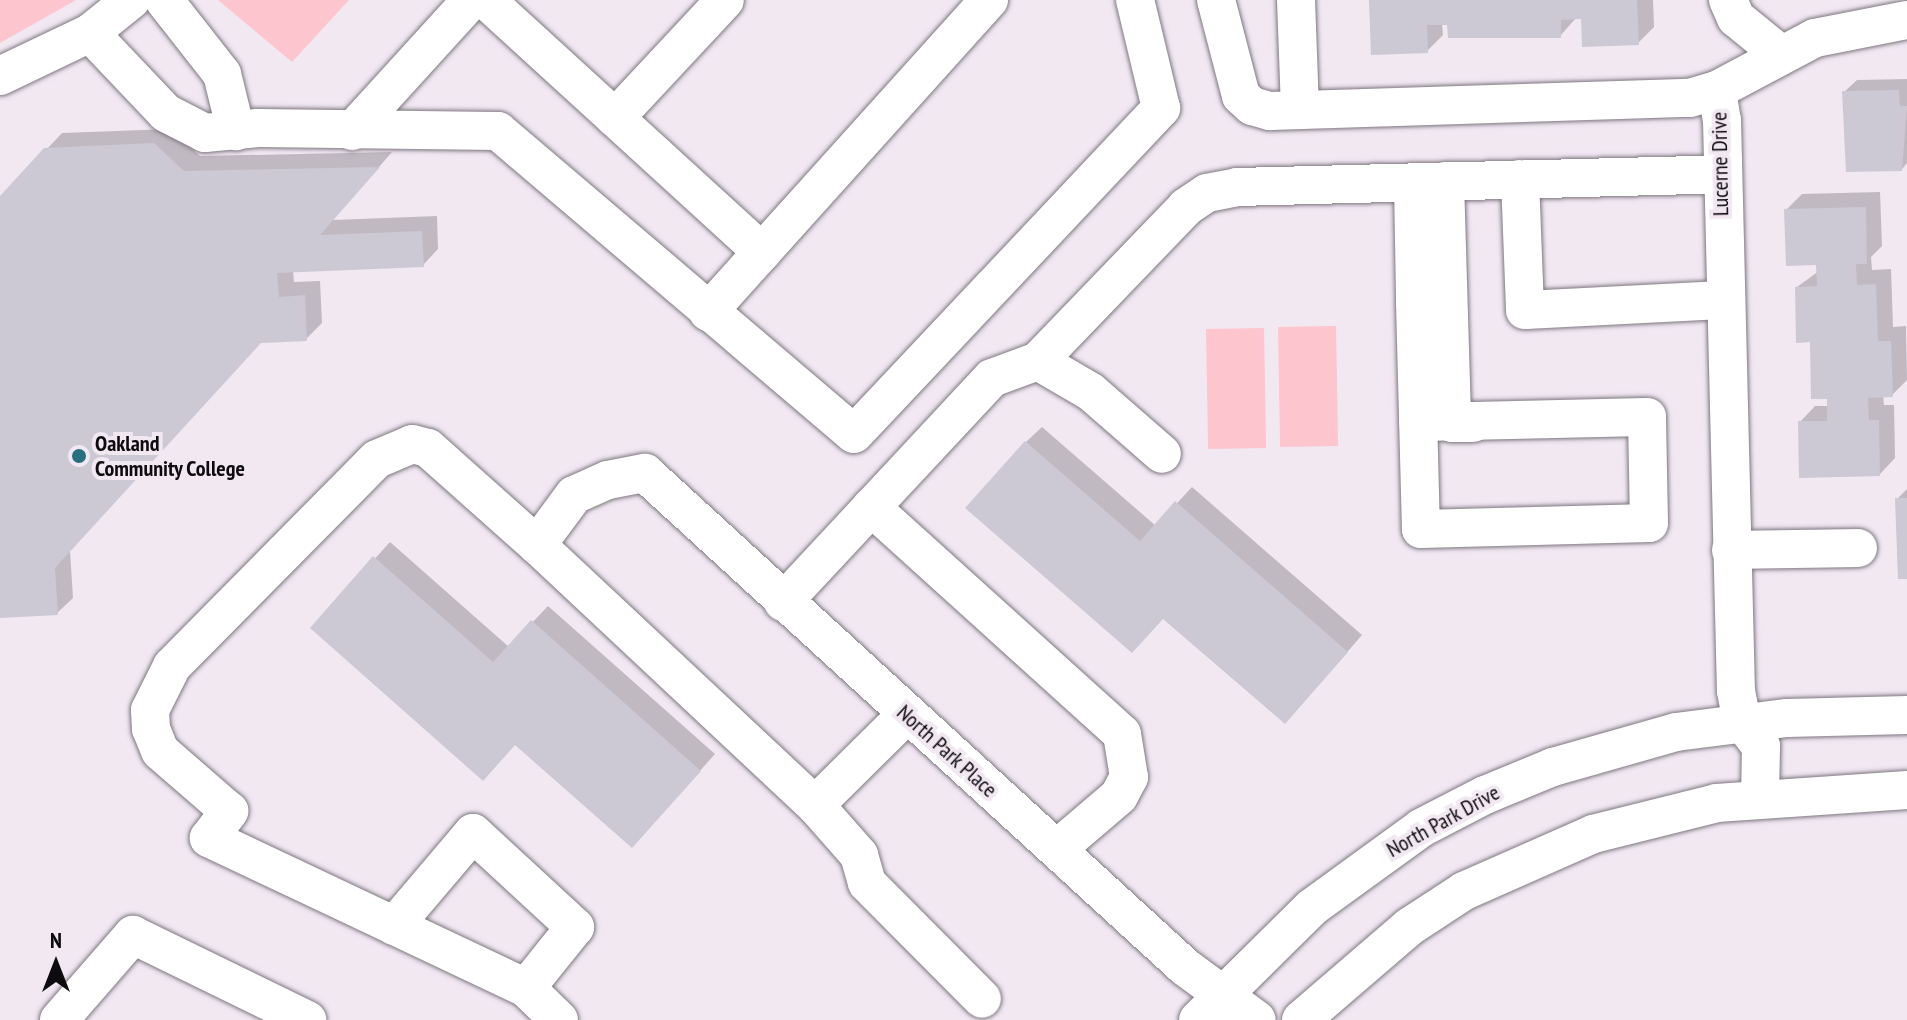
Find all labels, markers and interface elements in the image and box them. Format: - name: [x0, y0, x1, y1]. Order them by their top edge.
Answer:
- street label: Lucerne Drive: [1706, 112, 1734, 216]
- place label: Oakland Community College: [95, 430, 246, 482]
- marker: Oakland Community College: [70, 447, 88, 465]
- street label: North Park Place: [891, 699, 1003, 803]
- street label: North Park Drive: [1382, 779, 1504, 863]
- north arrow: [16, 924, 96, 1004]
- text: N: [50, 926, 62, 954]

